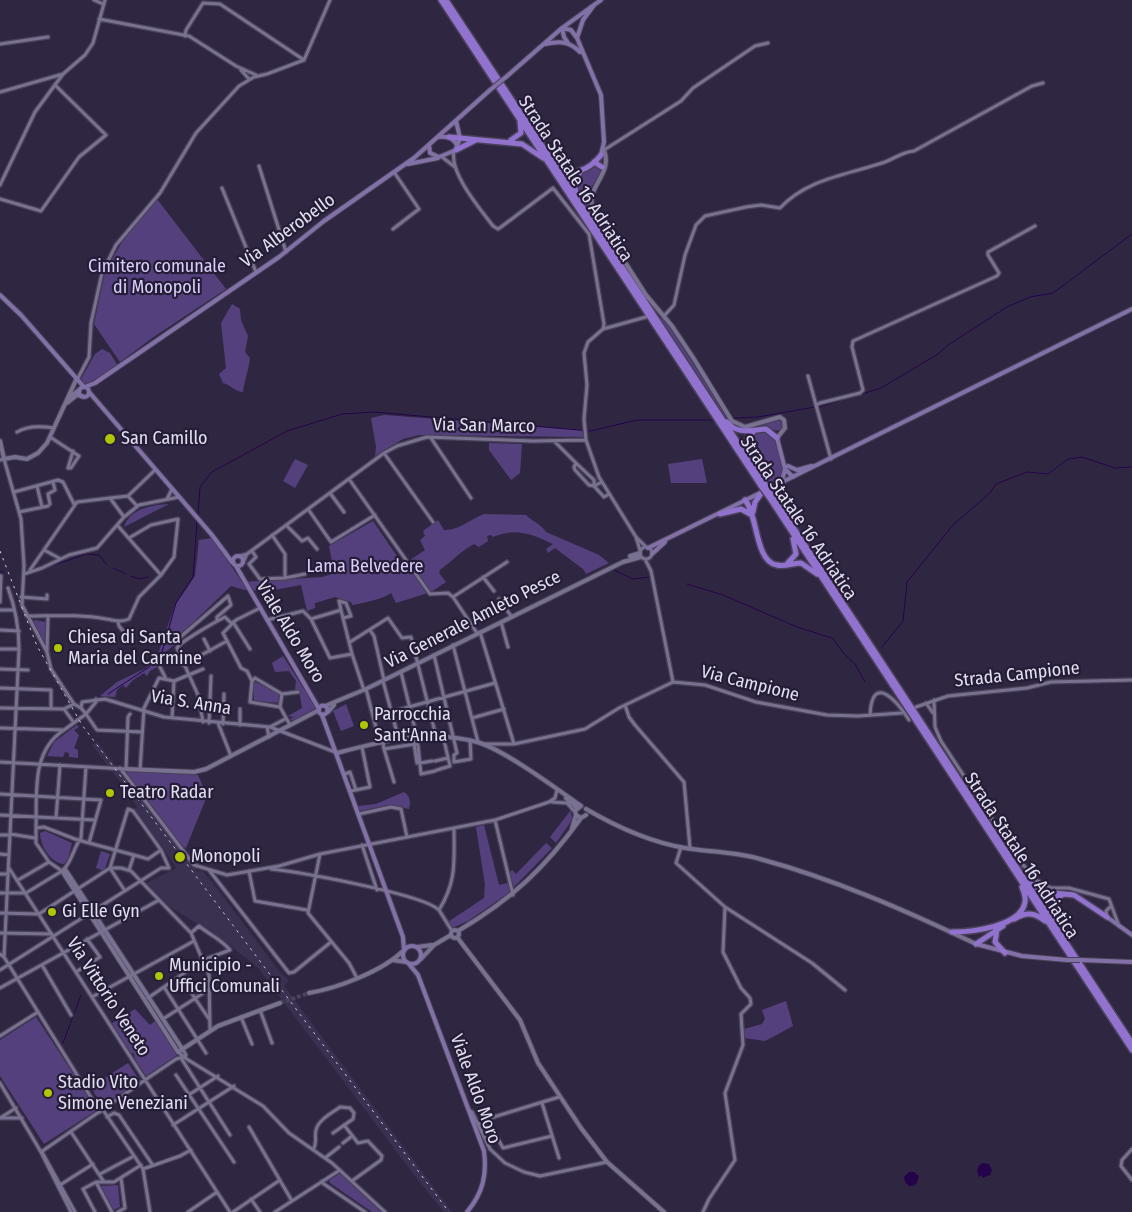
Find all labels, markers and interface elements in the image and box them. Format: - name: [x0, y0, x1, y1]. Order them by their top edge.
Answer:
- street label: Strada Statale 16 Adriatica: [513, 92, 637, 266]
- street label: Via Alberobello: [236, 189, 340, 273]
- park label: Cimitero comunale di Monopoli: [88, 256, 226, 298]
- street label: Via San Marco: [433, 414, 535, 438]
- place label: San Camillo: [121, 428, 208, 450]
- marker: San Camillo: [103, 432, 117, 446]
- street label: Strada Statale 16 Adriatica: [735, 432, 861, 604]
- park label: Lama Belvedere: [307, 556, 423, 578]
- street label: Via Generale Amleto Pesce: [382, 566, 564, 674]
- street label: Viale Aldo Moro: [251, 577, 329, 687]
- place label: Chiesa di Santa Maria del Carmine: [68, 627, 202, 670]
- marker: Chiesa di Santa Maria del Carmine: [52, 642, 64, 654]
- street label: Strada Campione: [953, 658, 1081, 692]
- street label: Via Campione: [699, 661, 801, 707]
- street label: Via S. Anna: [149, 686, 233, 720]
- place label: Parrocchia Sant'Anna: [374, 704, 451, 746]
- marker: Parrocchia Sant'Anna: [358, 719, 370, 731]
- street label: Strada Statale 16 Adriatica: [959, 769, 1083, 943]
- place label: Teatro Radar: [120, 782, 213, 804]
- marker: Teatro Radar: [104, 787, 116, 799]
- place label: Monopoli: [191, 846, 261, 868]
- marker: Monopoli: [173, 850, 187, 864]
- place label: Gi Elle Gyn: [62, 901, 140, 923]
- marker: Gi Elle Gyn: [46, 906, 58, 918]
- street label: Via Vittorio Veneto: [62, 934, 154, 1060]
- place label: Municipio - Uffici Comunali: [169, 955, 280, 998]
- marker: Municipio - Uffici Comunali: [153, 970, 165, 982]
- street label: Viale Aldo Moro: [445, 1031, 505, 1147]
- place label: Stadio Vito Simone Veneziani: [58, 1072, 188, 1114]
- marker: Stadio Vito Simone Veneziani: [42, 1087, 54, 1099]

